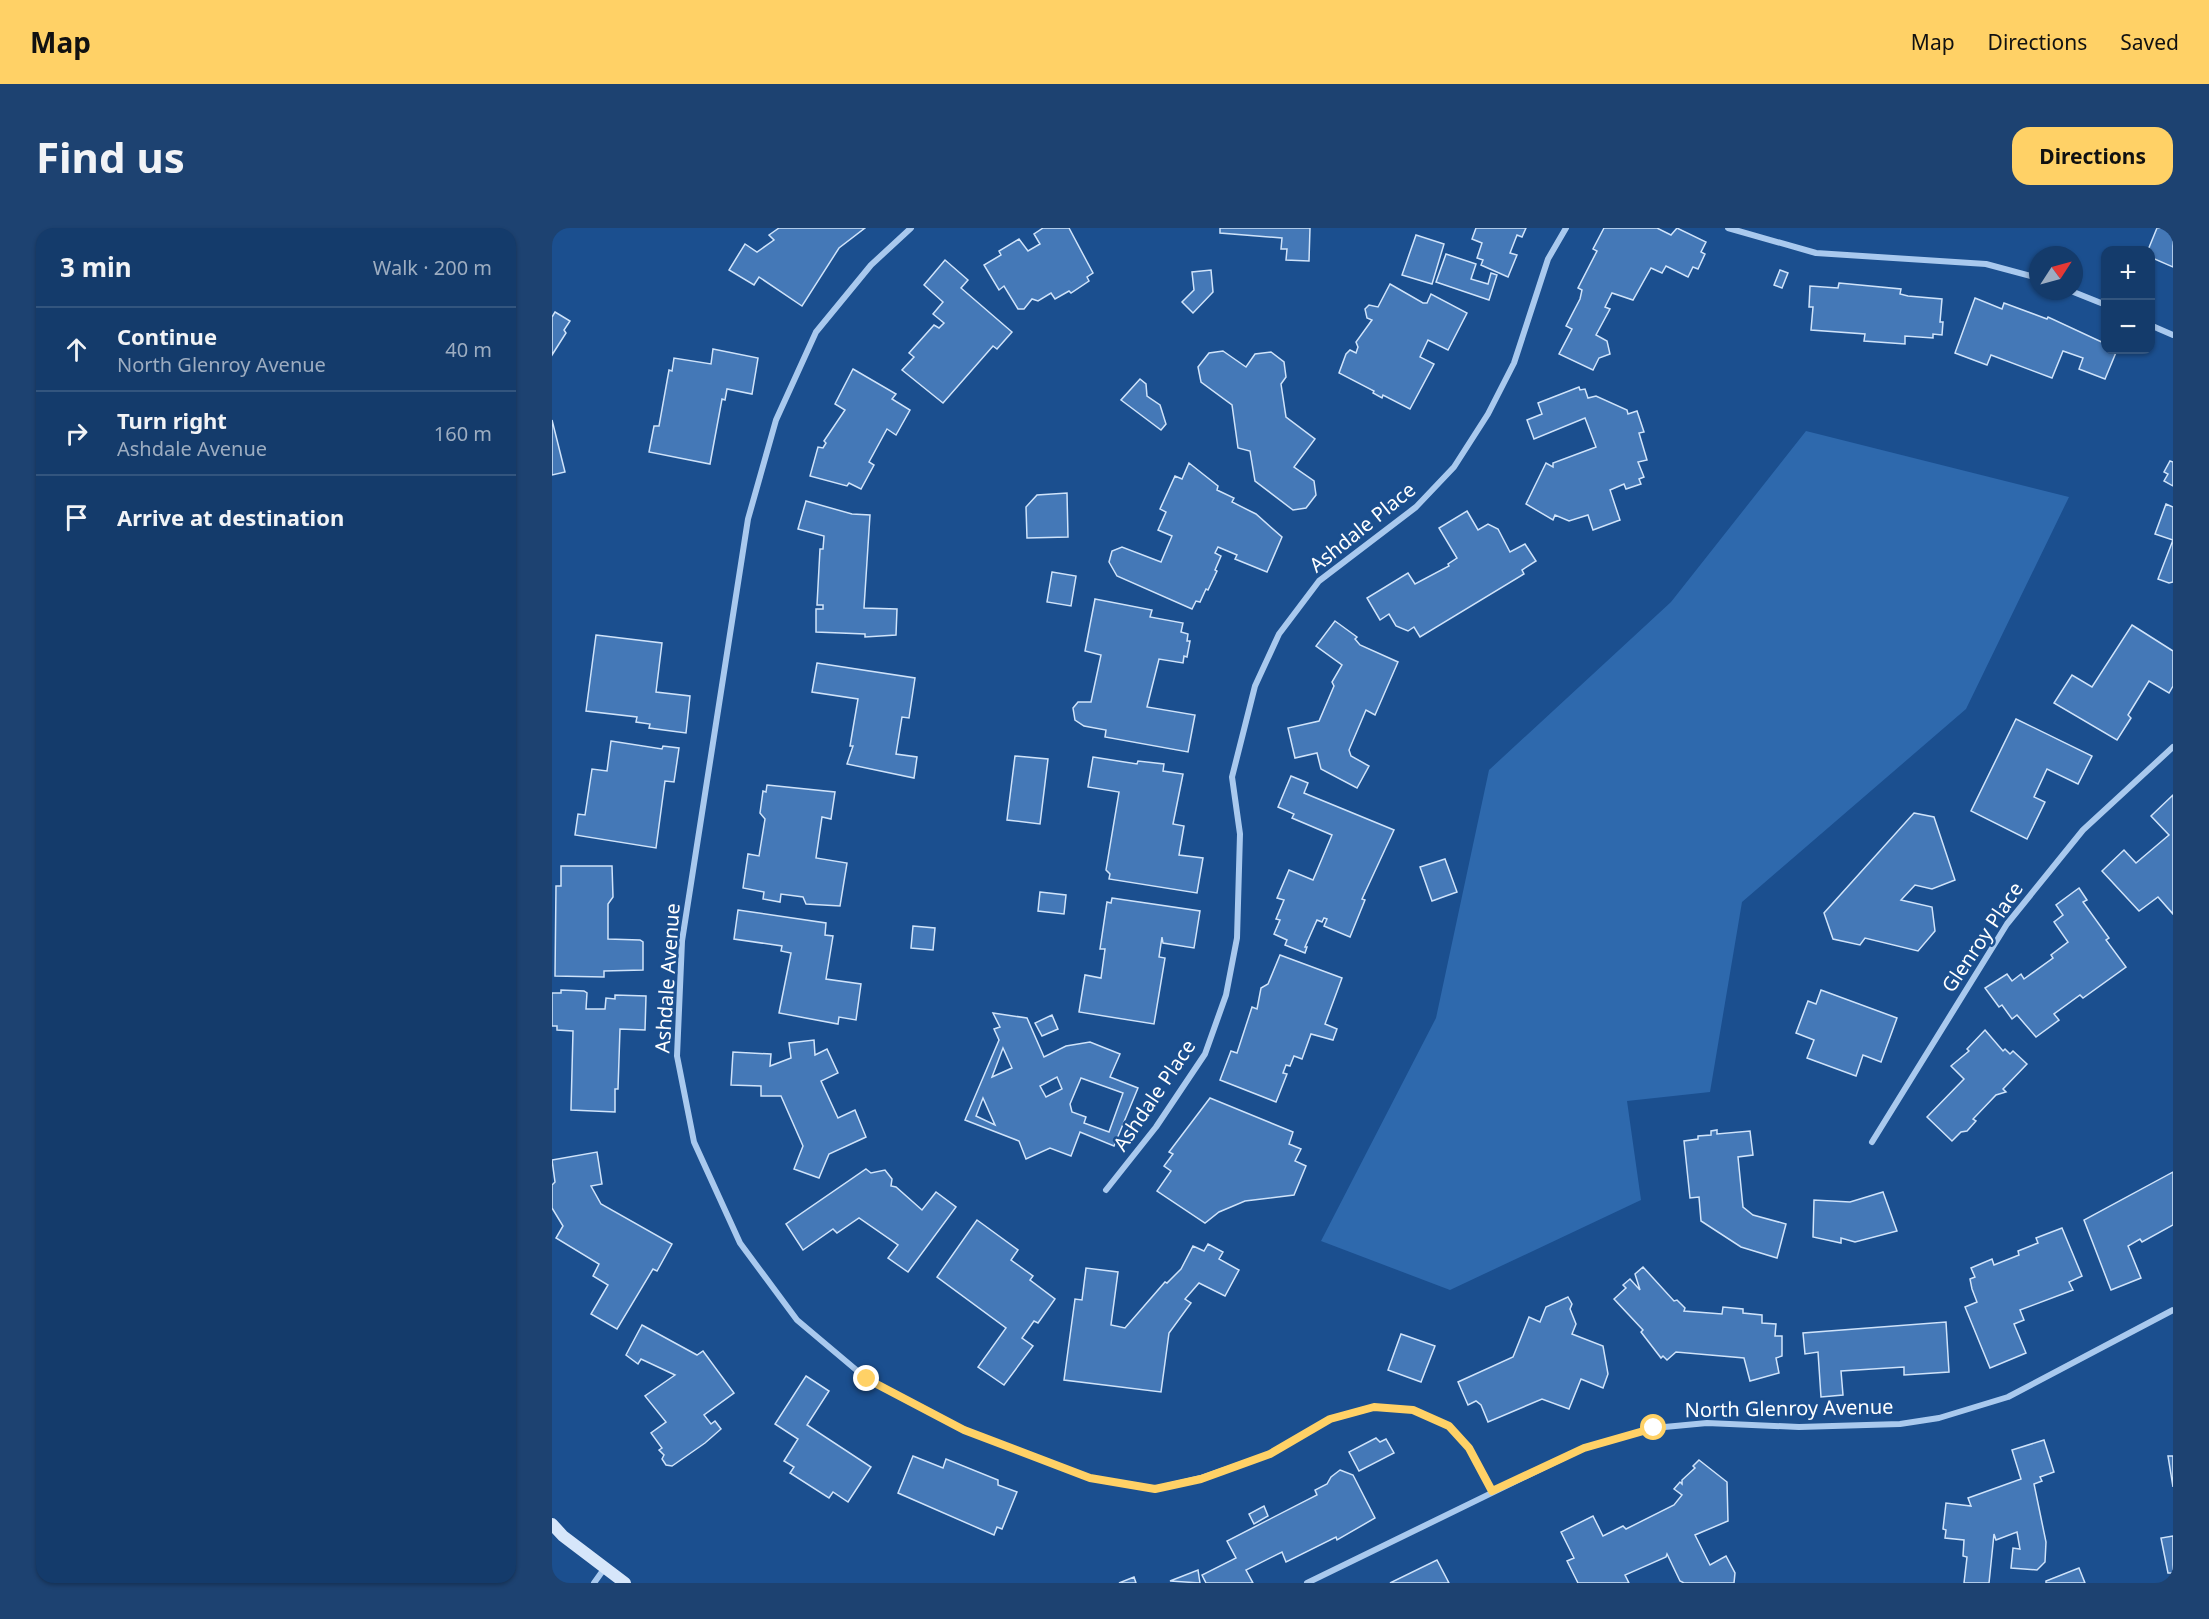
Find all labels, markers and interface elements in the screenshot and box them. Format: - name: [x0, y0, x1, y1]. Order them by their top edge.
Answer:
- text: Map: [30, 23, 91, 61]
- text: Map: [1911, 28, 1955, 56]
- text: Directions: [1988, 28, 2087, 56]
- text: Saved: [2120, 28, 2179, 56]
- button: Directions: [2012, 127, 2173, 185]
- text: Find us: [36, 128, 185, 185]
- north arrow: [2029, 246, 2083, 300]
- map controls: [2101, 246, 2155, 354]
- button: +: [2101, 246, 2155, 300]
- text: 3 min: [60, 249, 132, 285]
- text: Walk · 200 m: [373, 254, 492, 281]
- button: −: [2101, 300, 2155, 354]
- text: Continue: [117, 321, 217, 351]
- icon: ahead: [60, 333, 93, 366]
- text: 40 m: [445, 336, 492, 363]
- text: North Glenroy Avenue: [117, 351, 326, 378]
- text: Turn right: [117, 405, 227, 435]
- icon: right: [60, 417, 93, 450]
- text: 160 m: [434, 420, 492, 447]
- text: Ashdale Avenue: [117, 435, 267, 462]
- street label: Ashdale Place: [1303, 476, 1421, 578]
- icon: arrive: [60, 501, 93, 534]
- text: Arrive at destination: [117, 502, 344, 532]
- street label: Glenroy Place: [1935, 877, 2029, 997]
- street label: Ashdale Avenue: [648, 902, 686, 1054]
- street label: Ashdale Place: [1107, 1034, 1201, 1156]
- route end: [853, 1365, 879, 1391]
- street label: North Glenroy Avenue: [1684, 1393, 1894, 1423]
- route start: [1640, 1414, 1666, 1440]

